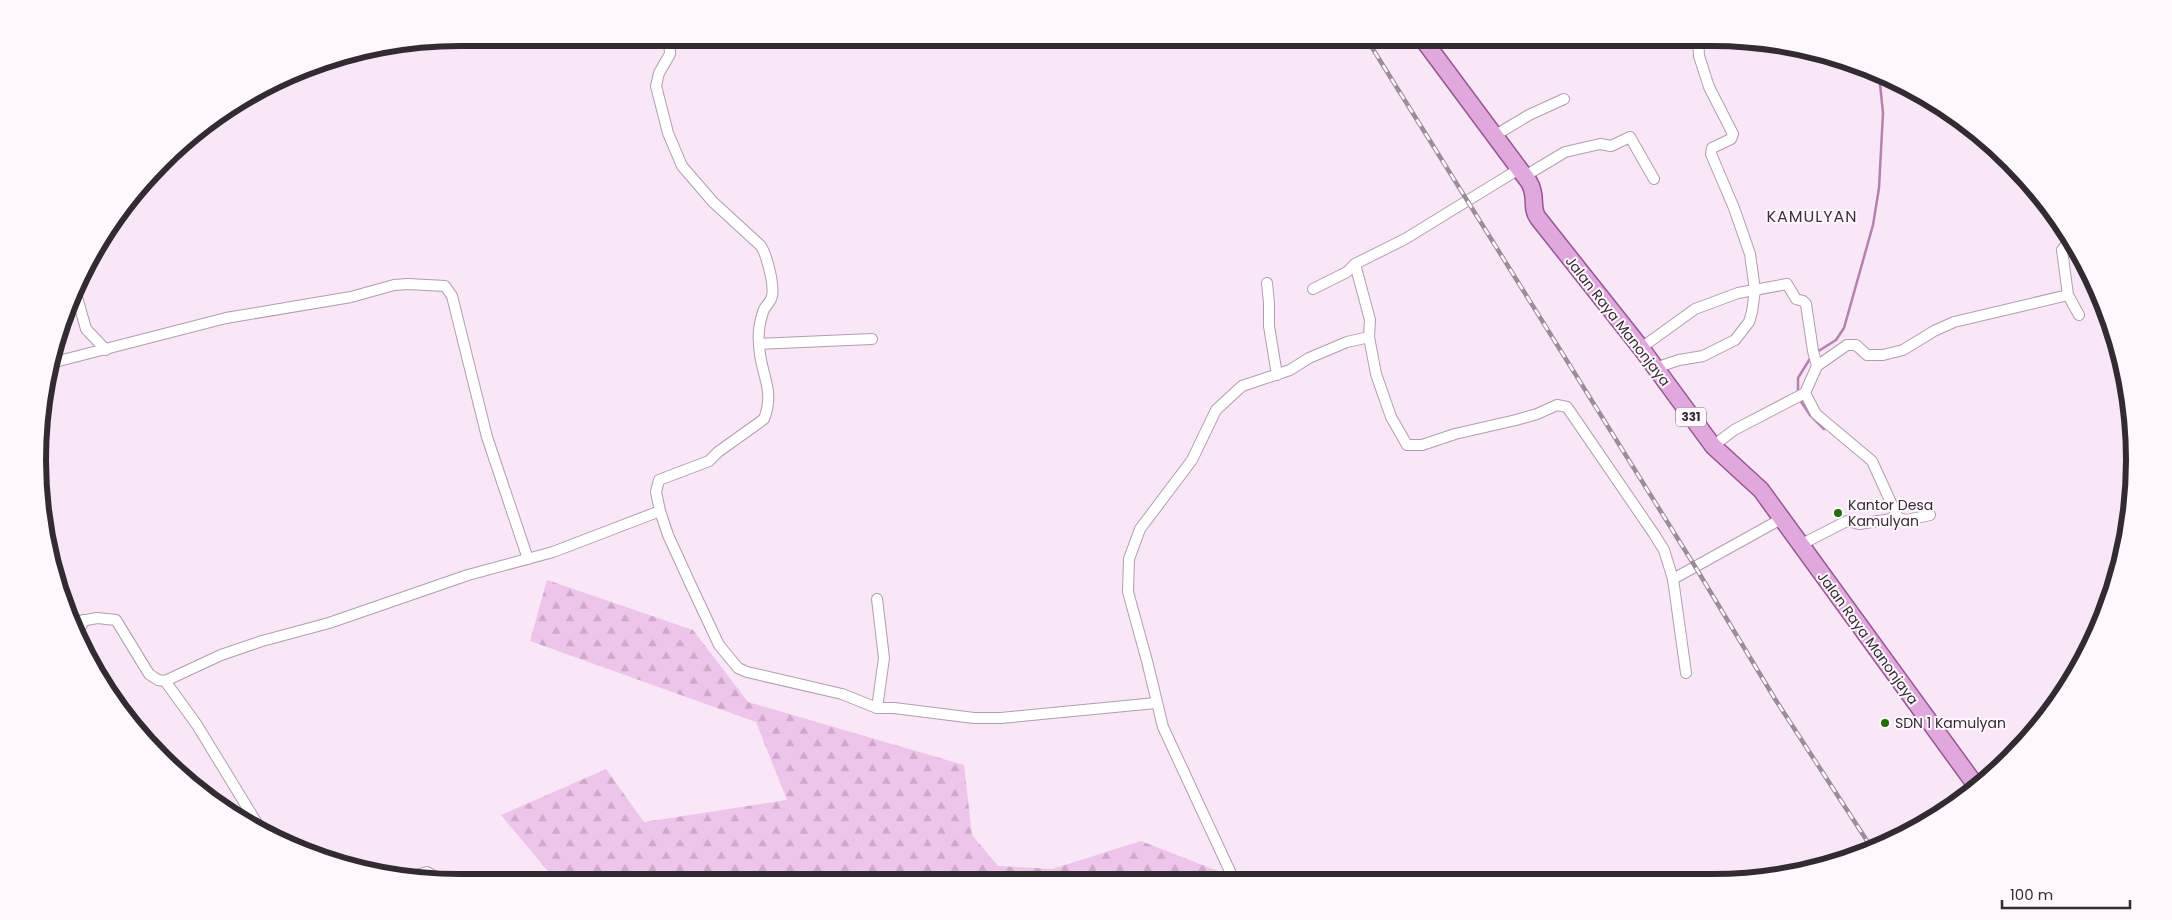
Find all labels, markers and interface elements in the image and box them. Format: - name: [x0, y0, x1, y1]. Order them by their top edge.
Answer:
- district label: KAMULYAN: [1766, 205, 1858, 228]
- street label: Jalan Raya Manonjaya: [1561, 252, 1675, 390]
- road number: 331: [1676, 408, 1706, 427]
- place label: Kantor Desa Kamulyan: [1848, 495, 1933, 531]
- marker: Kantor Desa Kamulyan: [1832, 507, 1844, 519]
- street label: Jalan Raya Manonjaya: [1813, 567, 1923, 709]
- place label: SDN 1 Kamulyan: [1895, 713, 2006, 733]
- marker: SDN 1 Kamulyan: [1879, 717, 1891, 729]
- scale bar: [2002, 878, 2130, 910]
- text: 100 m: [2010, 884, 2053, 905]

